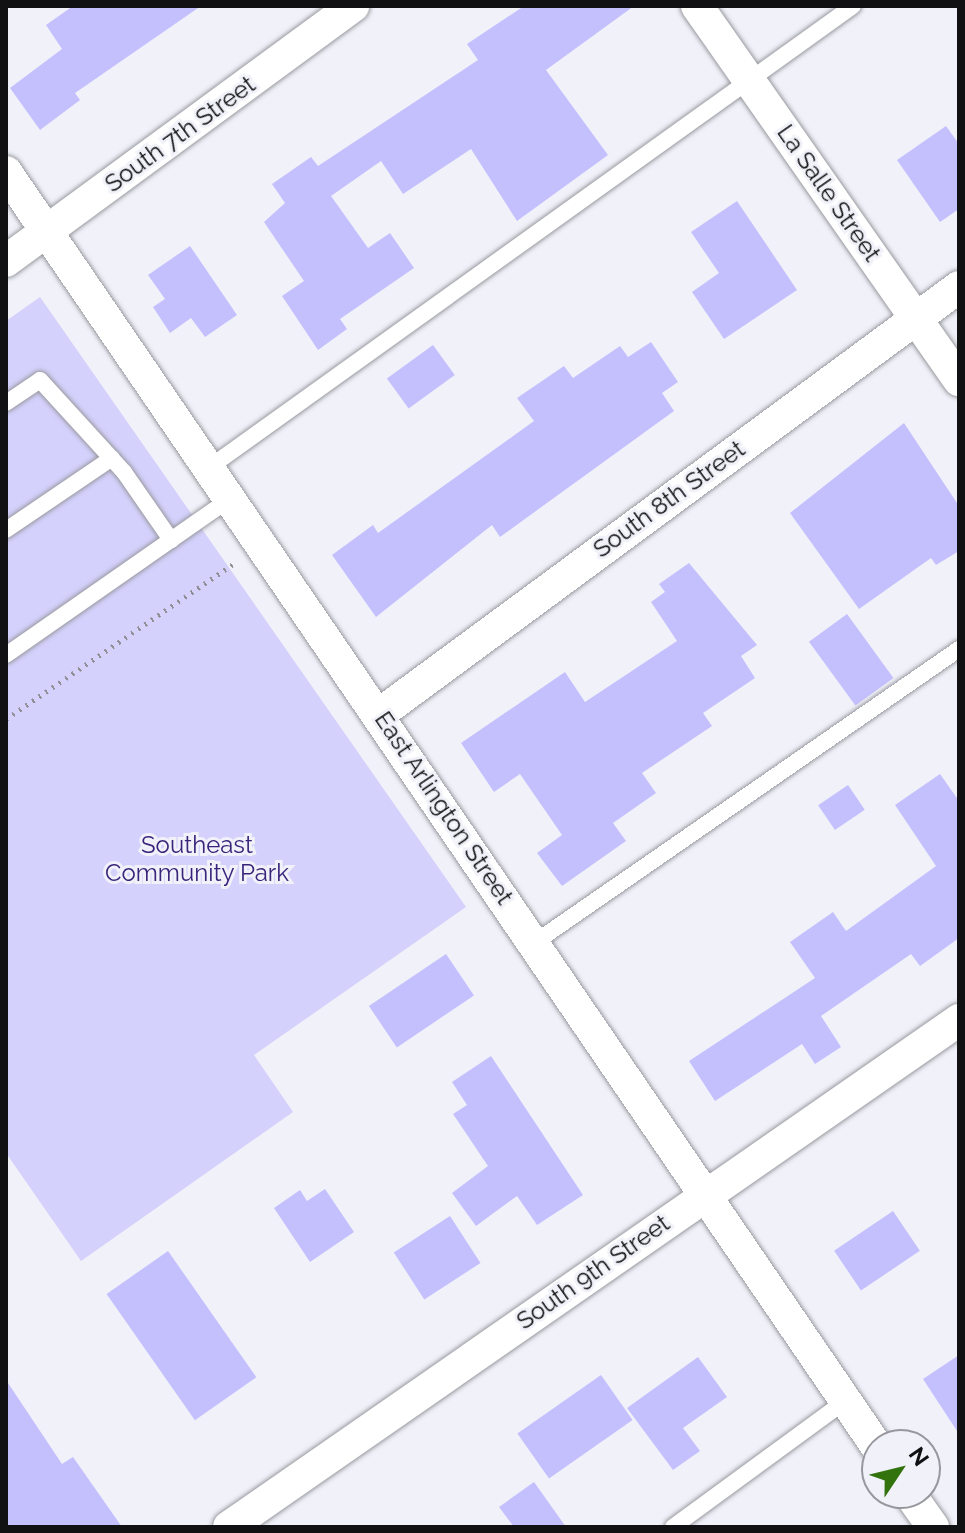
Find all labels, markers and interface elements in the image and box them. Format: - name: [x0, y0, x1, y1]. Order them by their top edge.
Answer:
- street label: South 7th Street: [99, 70, 261, 198]
- street label: La Salle Street: [771, 119, 887, 267]
- street label: South 8th Street: [588, 434, 750, 564]
- street label: East Arlington Street: [368, 706, 520, 910]
- park label: Southeast Community Park: [105, 831, 289, 887]
- street label: South 9th Street: [511, 1209, 675, 1335]
- north arrow: [861, 1429, 941, 1509]
- text: N: [904, 1442, 934, 1471]

